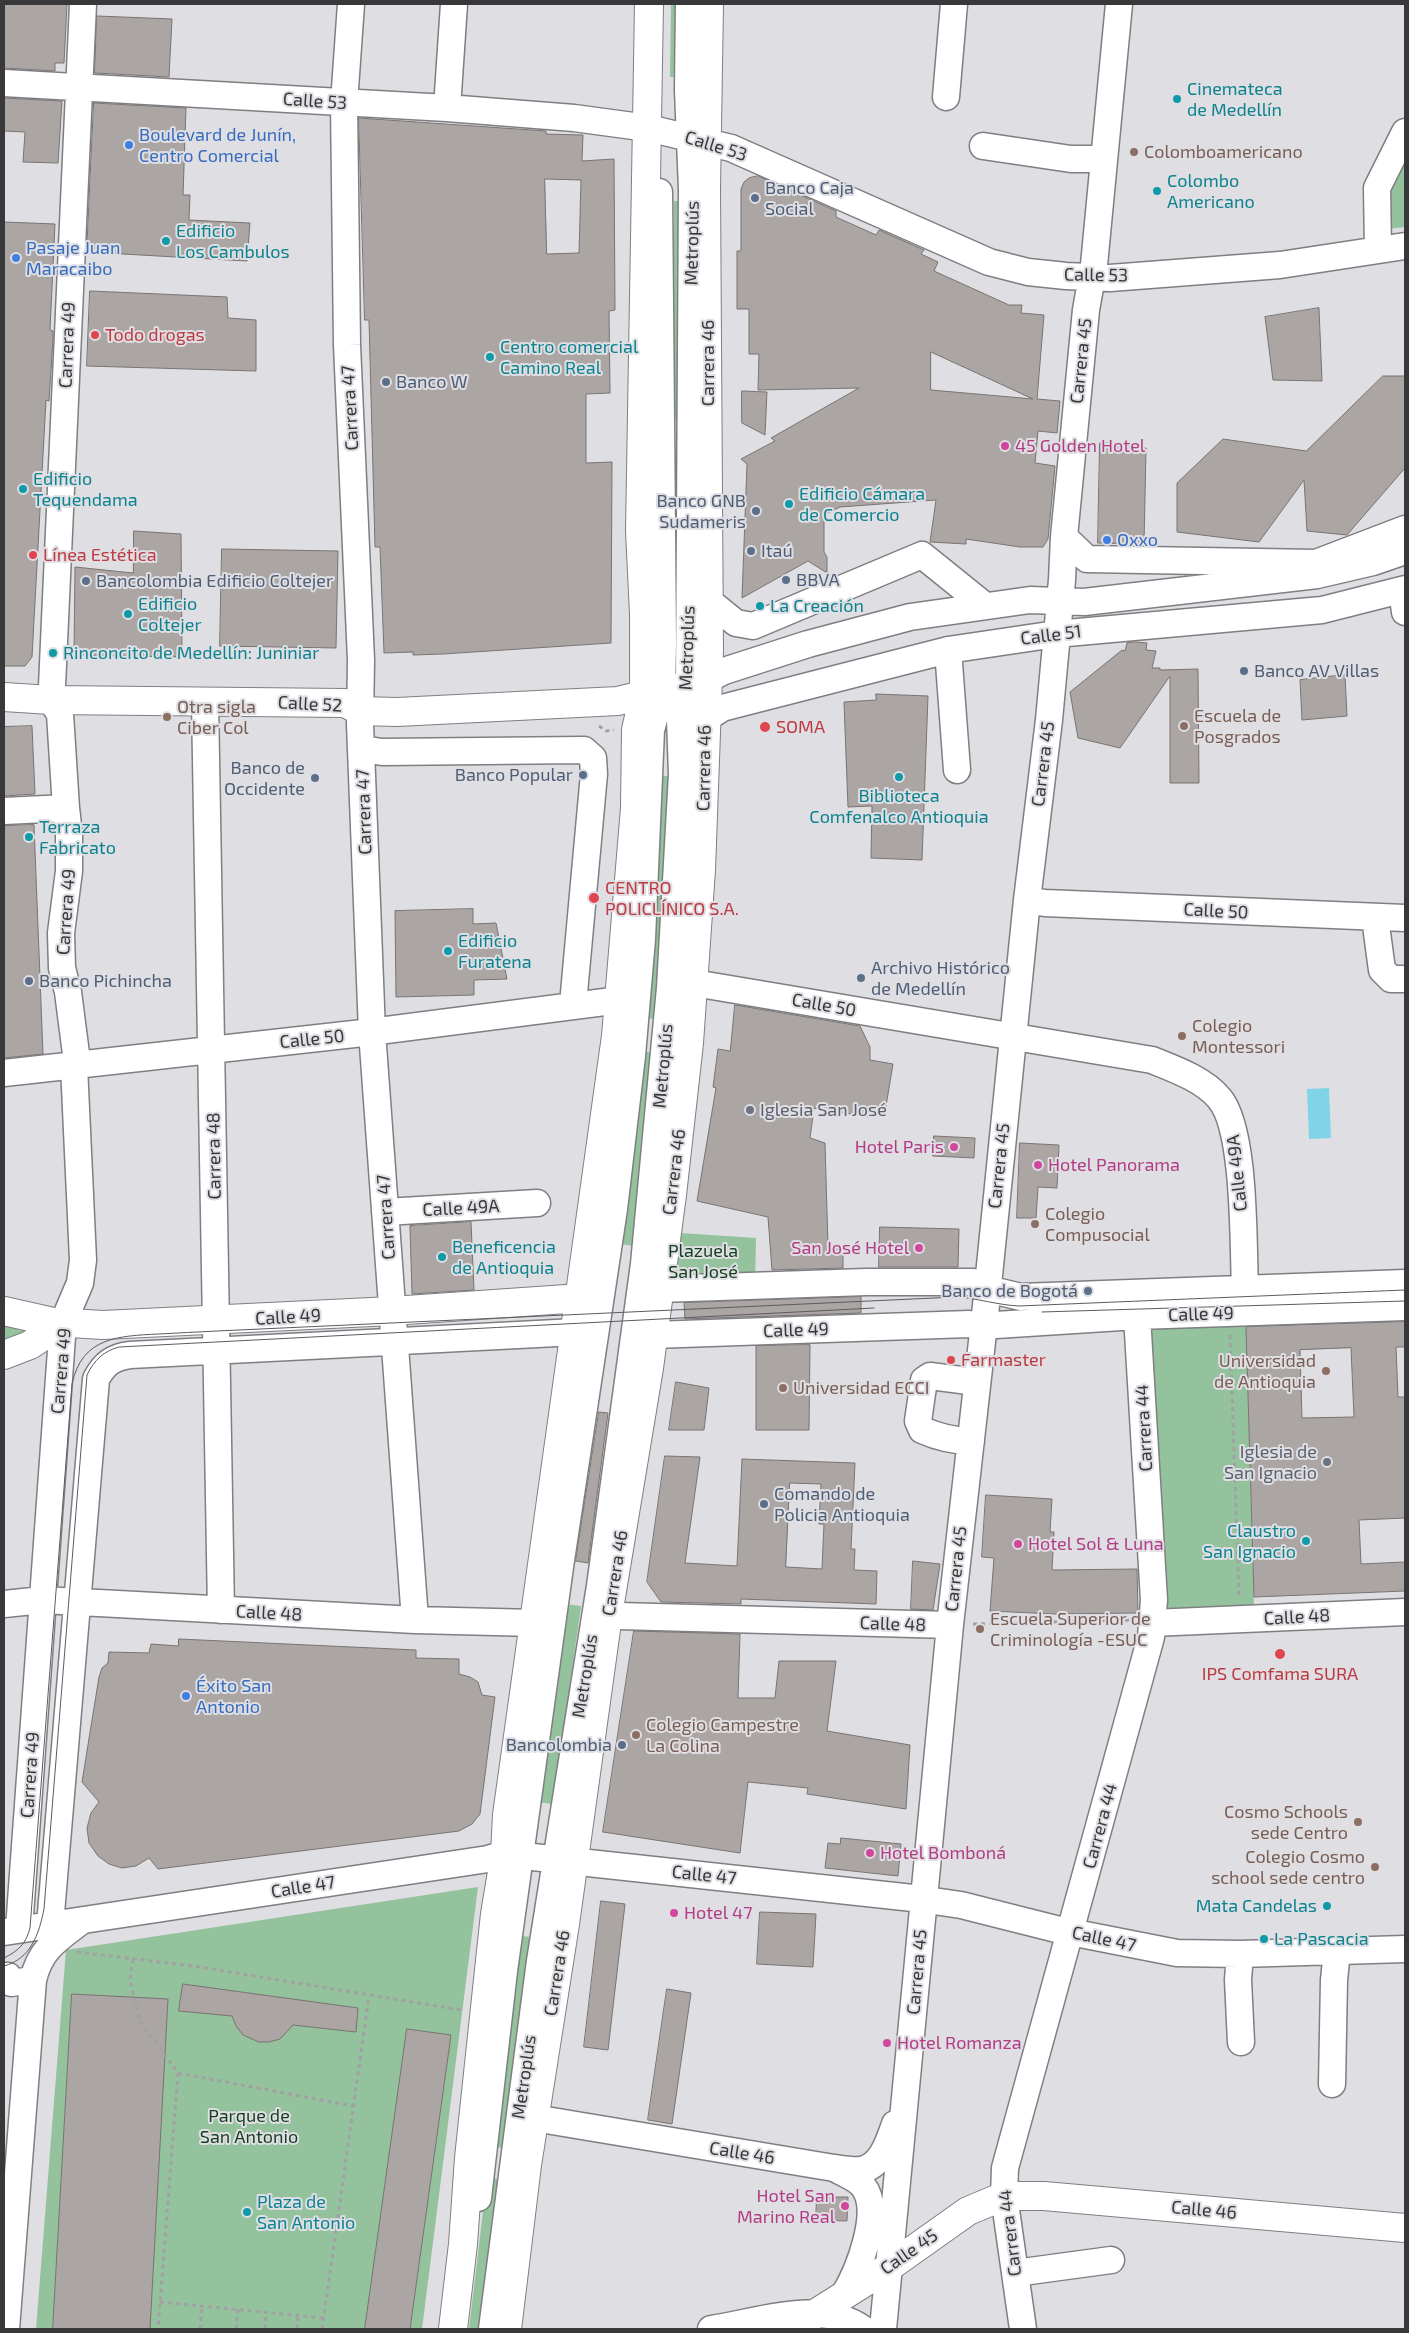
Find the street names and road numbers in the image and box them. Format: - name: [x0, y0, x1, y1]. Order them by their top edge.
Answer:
- street label: Calle 53: [282, 88, 348, 114]
- street label: Calle 53: [682, 126, 750, 166]
- street label: Metroplús: [680, 200, 704, 286]
- street label: Calle 53: [1064, 264, 1128, 286]
- street label: Carrera 49: [55, 301, 79, 389]
- street label: Carrera 45: [1066, 317, 1096, 405]
- street label: Carrera 46: [697, 320, 719, 406]
- street label: Carrera 47: [337, 365, 363, 451]
- street label: Metroplús: [675, 605, 699, 691]
- street label: Calle 51: [1019, 621, 1083, 649]
- street label: Calle 52: [277, 692, 343, 716]
- street label: Carrera 45: [1027, 720, 1059, 808]
- street label: Carrera 46: [692, 725, 716, 811]
- street label: Carrera 47: [352, 769, 376, 855]
- street label: Carrera 49: [52, 868, 80, 956]
- street label: Calle 50: [1183, 899, 1249, 923]
- street label: Calle 50: [790, 989, 858, 1021]
- street label: Metroplús: [649, 1023, 677, 1109]
- street label: Calle 50: [279, 1025, 345, 1053]
- street label: Carrera 48: [202, 1112, 226, 1200]
- street label: Carrera 45: [984, 1122, 1014, 1210]
- street label: Carrera 46: [658, 1128, 690, 1216]
- street label: Calle 49A: [1222, 1134, 1252, 1212]
- street label: Carrera 47: [372, 1174, 400, 1260]
- street label: Calle 49A: [422, 1195, 500, 1221]
- street label: Calle 49: [1168, 1302, 1234, 1326]
- street label: Calle 49: [255, 1304, 321, 1330]
- street label: Calle 49: [763, 1318, 829, 1342]
- street label: Carrera 49: [46, 1327, 76, 1415]
- street label: Carrera 44: [1131, 1384, 1157, 1472]
- street label: Carrera 45: [941, 1525, 971, 1613]
- street label: Carrera 46: [598, 1529, 632, 1617]
- street label: Calle 48: [235, 1600, 303, 1626]
- street label: Calle 48: [1263, 1604, 1331, 1630]
- street label: Calle 48: [859, 1612, 927, 1636]
- street label: Metroplús: [568, 1632, 602, 1720]
- street label: Carrera 49: [16, 1731, 44, 1819]
- street label: Carrera 44: [1078, 1781, 1122, 1871]
- street label: Calle 47: [671, 1861, 737, 1889]
- street label: Calle 47: [269, 1871, 337, 1903]
- street label: Calle 47: [1070, 1922, 1138, 1956]
- street label: Carrera 45: [903, 1928, 931, 2016]
- street label: Carrera 46: [540, 1929, 574, 2017]
- street label: Metroplús: [507, 2034, 541, 2120]
- street label: Calle 46: [708, 2137, 776, 2169]
- street label: Carrera 44: [994, 2188, 1026, 2278]
- street label: Calle 46: [1170, 2196, 1238, 2224]
- street label: Calle 45: [876, 2224, 942, 2280]

